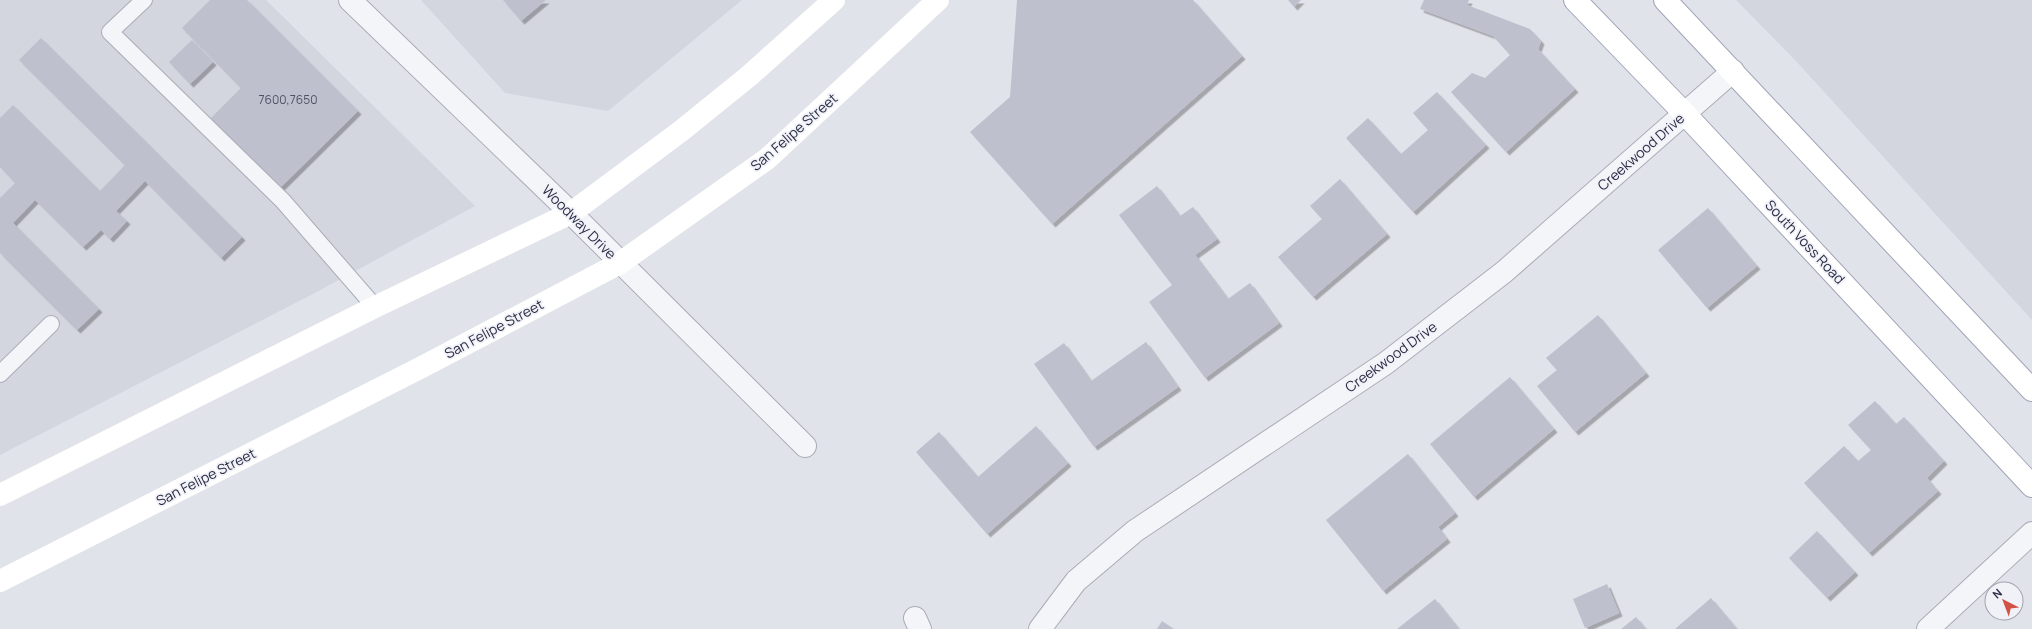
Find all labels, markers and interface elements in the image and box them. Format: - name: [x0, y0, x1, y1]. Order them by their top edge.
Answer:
- street label: San Felipe Street: [746, 88, 842, 175]
- house number: 7600,7650: [258, 91, 318, 108]
- street label: Creekwood Drive: [1593, 109, 1688, 195]
- street label: Woodway Drive: [538, 180, 621, 263]
- street label: South Voss Road: [1761, 196, 1849, 288]
- street label: San Felipe Street: [441, 294, 547, 363]
- street label: Creekwood Drive: [1341, 317, 1440, 396]
- street label: San Felipe Street: [153, 443, 259, 510]
- north arrow: [1984, 581, 2024, 621]
- text: N: [1989, 585, 2005, 601]

